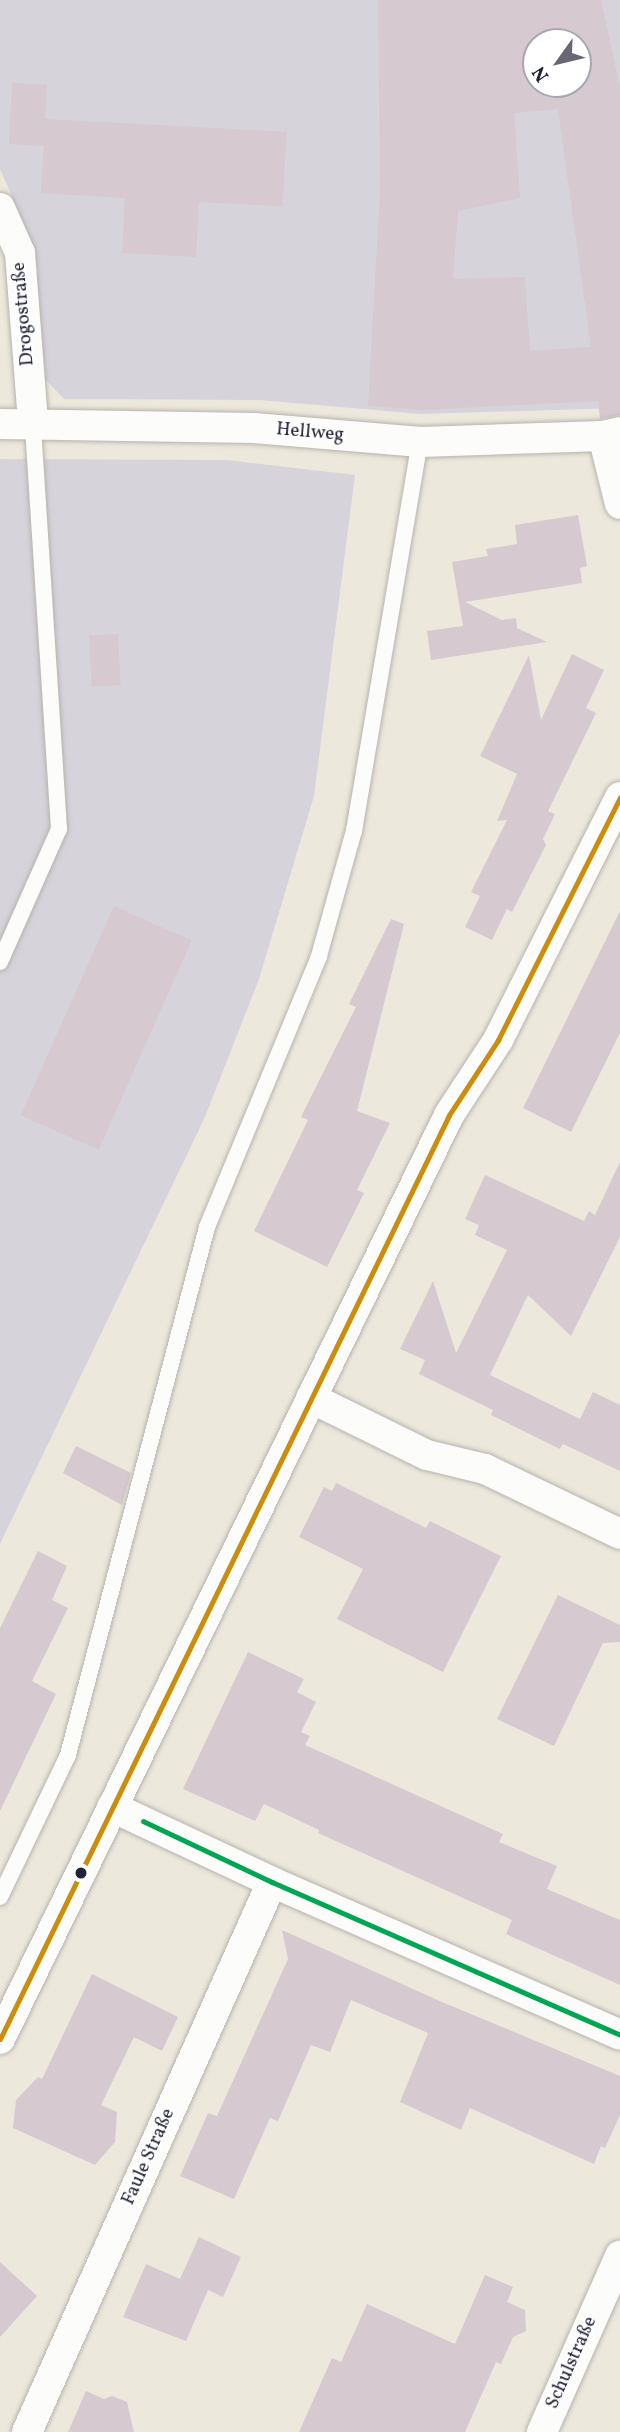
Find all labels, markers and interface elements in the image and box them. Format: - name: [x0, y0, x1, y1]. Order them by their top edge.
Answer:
- north arrow: [522, 28, 592, 98]
- text: N: [527, 61, 556, 87]
- street label: Drogostraße: [8, 261, 40, 367]
- street label: Hellweg: [275, 419, 345, 447]
- unlabelled marker: [74, 1866, 88, 1880]
- street label: Faule Straße: [118, 2105, 180, 2209]
- street label: Schulstraße: [541, 2313, 603, 2413]

